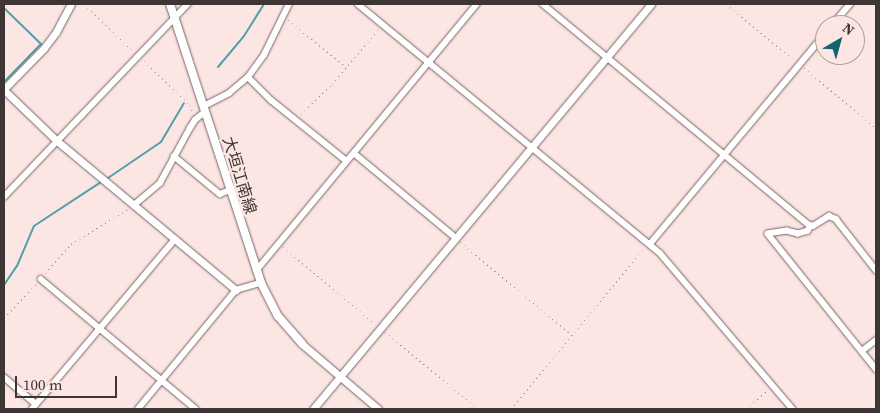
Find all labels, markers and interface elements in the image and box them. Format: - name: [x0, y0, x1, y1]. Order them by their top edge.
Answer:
- north arrow: [815, 15, 865, 65]
- text: N: [838, 18, 859, 40]
- street label: 大垣江南線: [219, 134, 261, 216]
- scale bar: [18, 366, 120, 398]
- text: 100 m: [23, 374, 63, 395]

